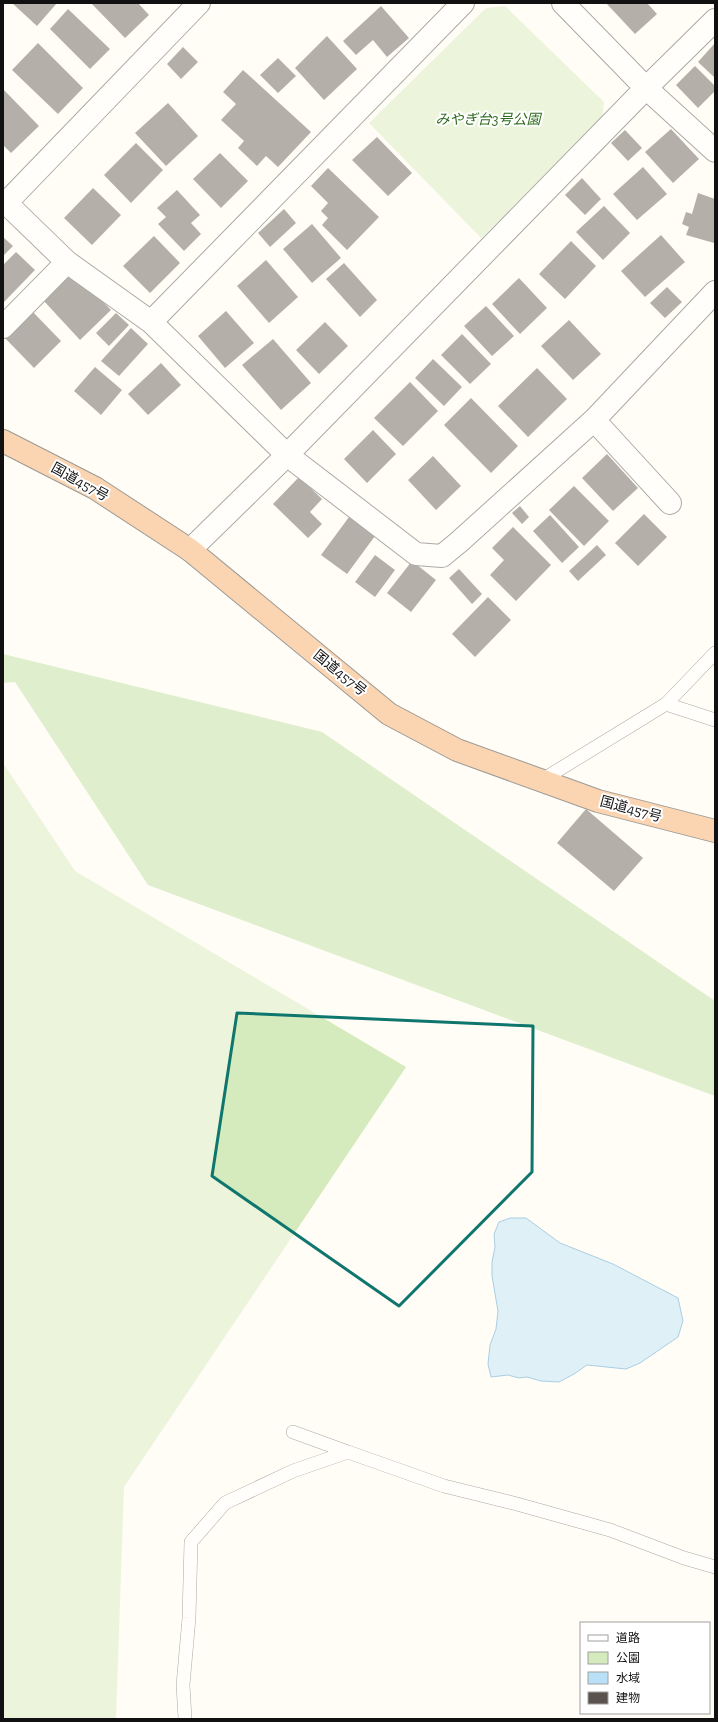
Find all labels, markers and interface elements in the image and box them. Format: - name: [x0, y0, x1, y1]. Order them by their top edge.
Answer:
- park label: みやぎ台3号公園: [435, 111, 543, 128]
- street label: 国道457号: [48, 459, 112, 505]
- street label: 国道457号: [310, 646, 370, 700]
- street label: 国道457号: [598, 793, 664, 825]
- legend: [580, 1622, 710, 1714]
- text: 道路: [616, 1631, 640, 1645]
- text: 公園: [616, 1651, 640, 1665]
- text: 水域: [616, 1671, 640, 1685]
- text: 建物: [616, 1691, 640, 1705]

